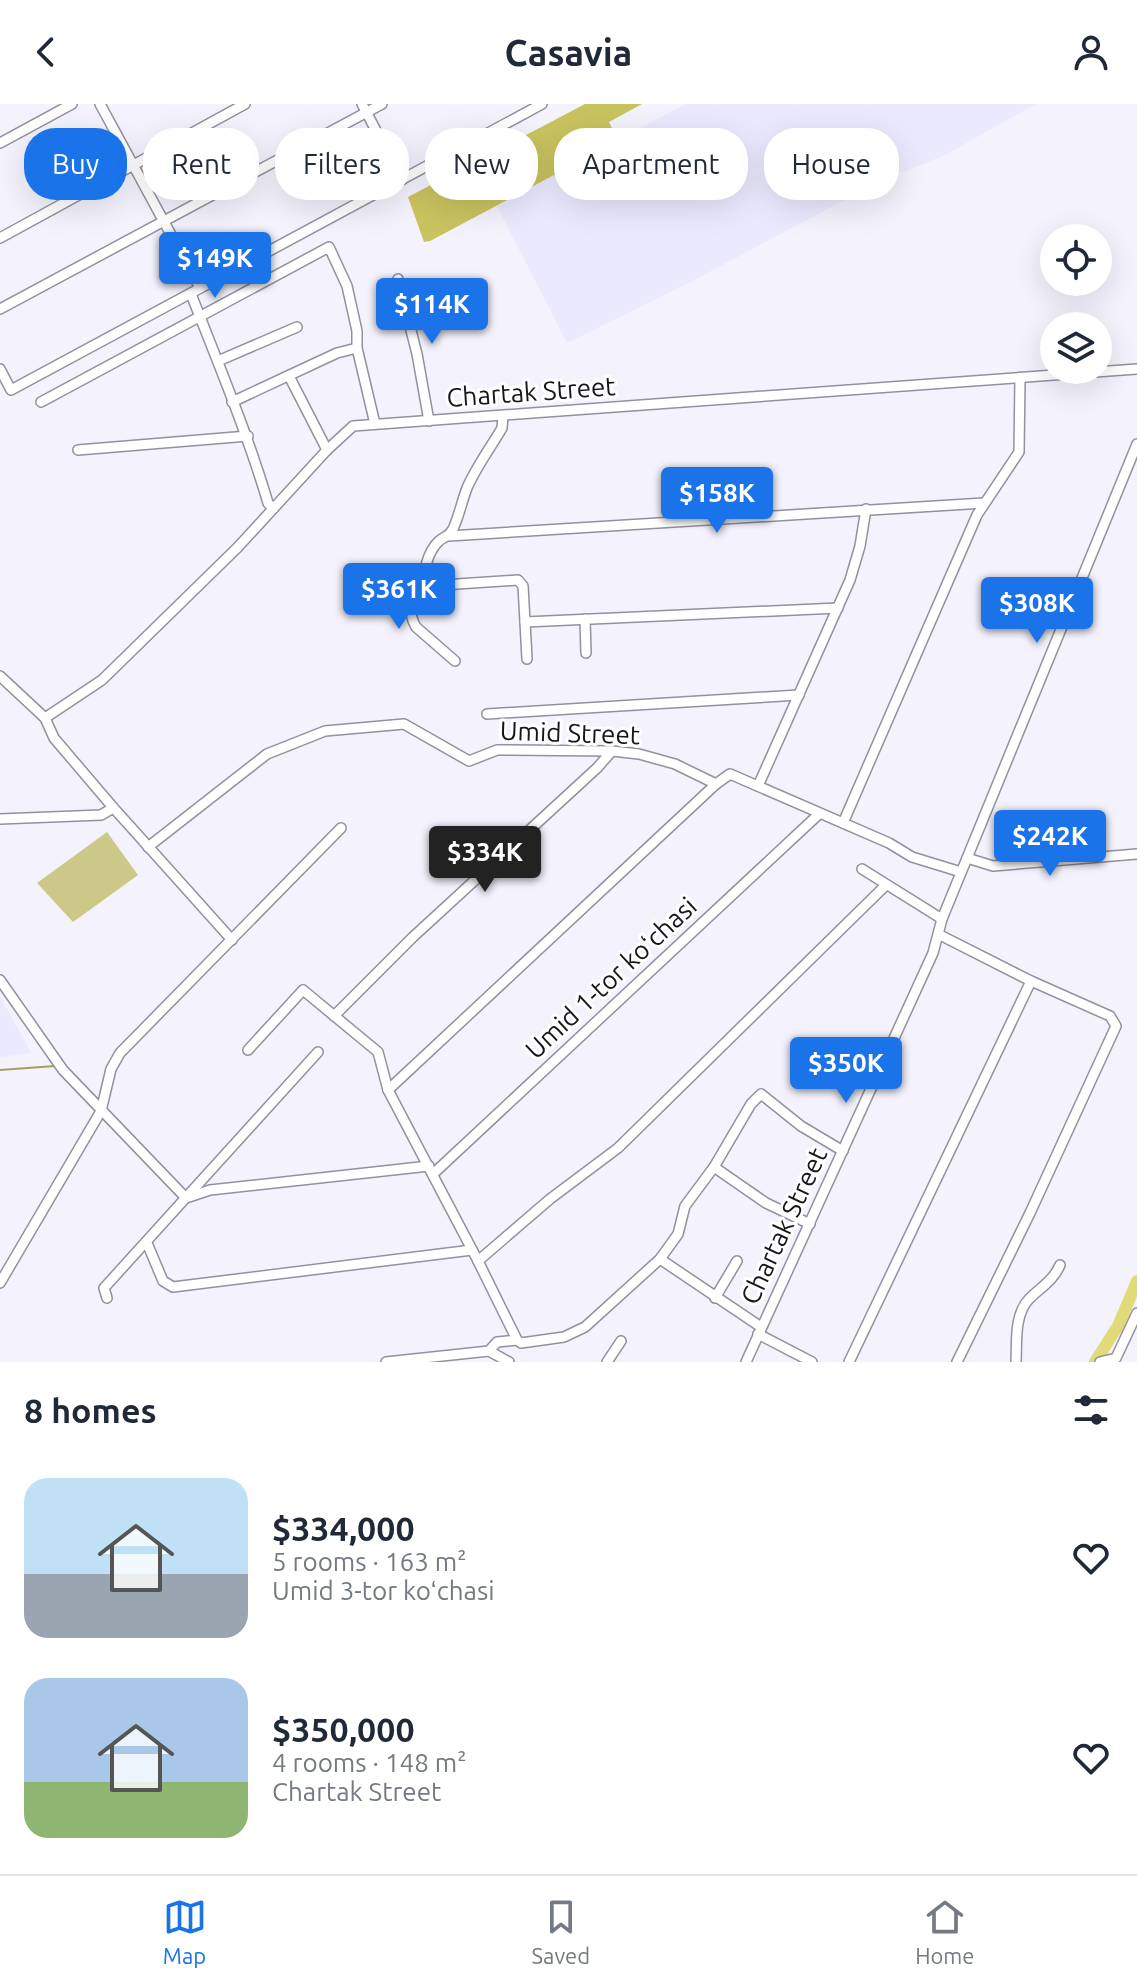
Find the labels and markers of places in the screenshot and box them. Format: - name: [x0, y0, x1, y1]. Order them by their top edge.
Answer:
- pin: $149K: [159, 232, 271, 300]
- pin: $114K: [376, 278, 488, 346]
- pin: $158K: [661, 467, 773, 535]
- pin: $361K: [343, 563, 455, 631]
- pin: $308K: [981, 577, 1093, 645]
- pin: $242K: [994, 810, 1106, 878]
- pin: $334K: [429, 826, 541, 894]
- pin: $350K: [790, 1037, 902, 1105]

